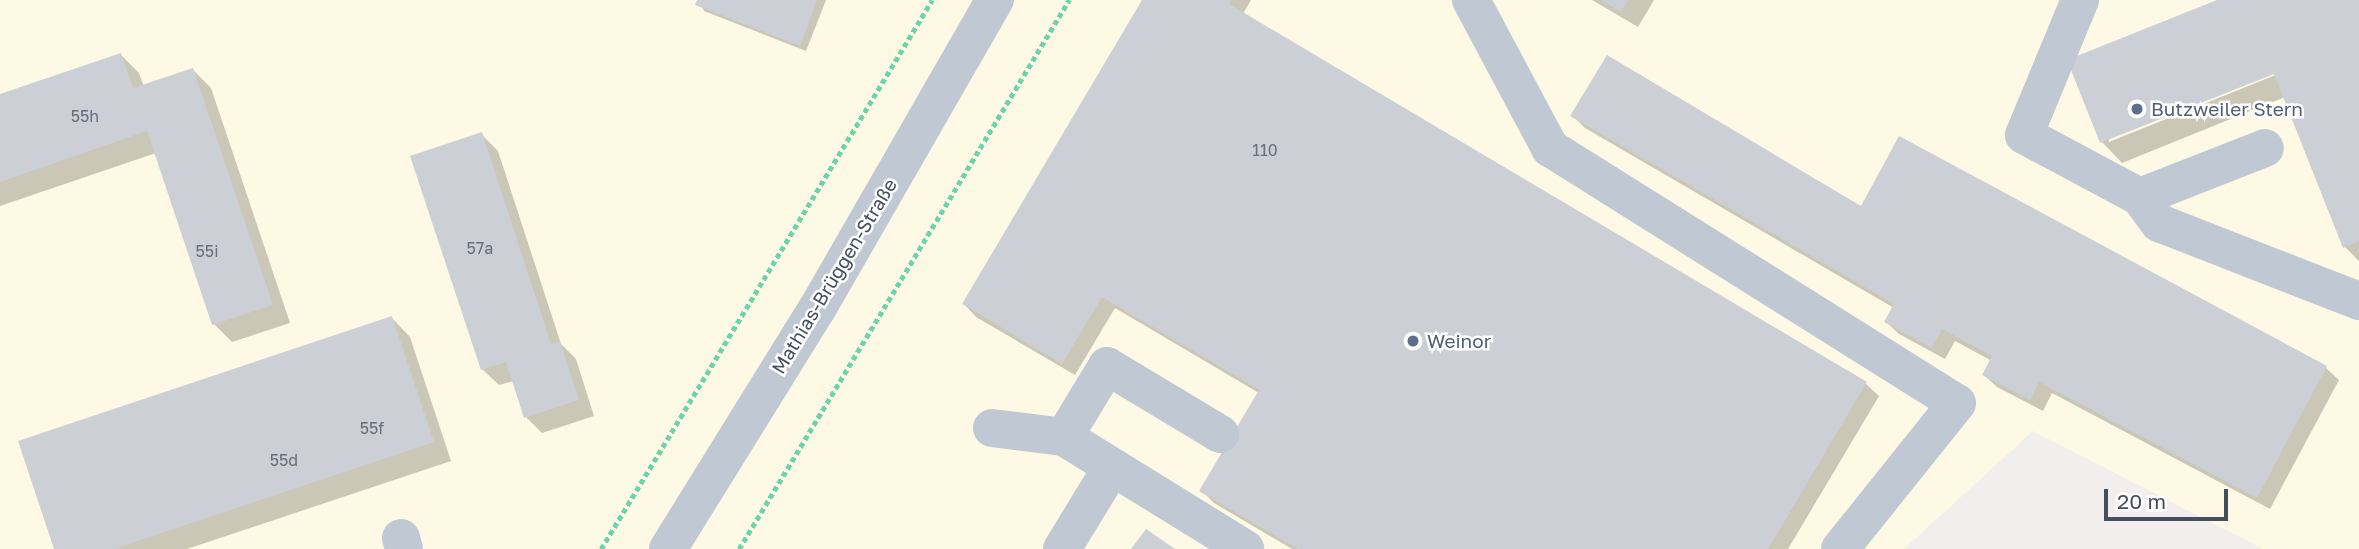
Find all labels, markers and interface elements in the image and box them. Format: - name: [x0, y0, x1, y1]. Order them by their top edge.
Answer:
- place label: Butzweiler Stern: [2151, 98, 2303, 120]
- marker: Butzweiler Stern: [2129, 101, 2145, 117]
- house number: 55h: [71, 106, 99, 126]
- house number: 110: [1252, 140, 1278, 160]
- street label: Mathias-Brüggen-Straße: [767, 174, 901, 378]
- house number: 57a: [467, 238, 493, 258]
- house number: 55i: [196, 241, 218, 261]
- place label: Weinor: [1427, 330, 1491, 352]
- marker: Weinor: [1405, 333, 1421, 349]
- house number: 55f: [360, 418, 384, 438]
- house number: 55d: [270, 450, 298, 470]
- scale bar: [2107, 476, 2231, 520]
- text: 20 m: [2117, 488, 2166, 514]

